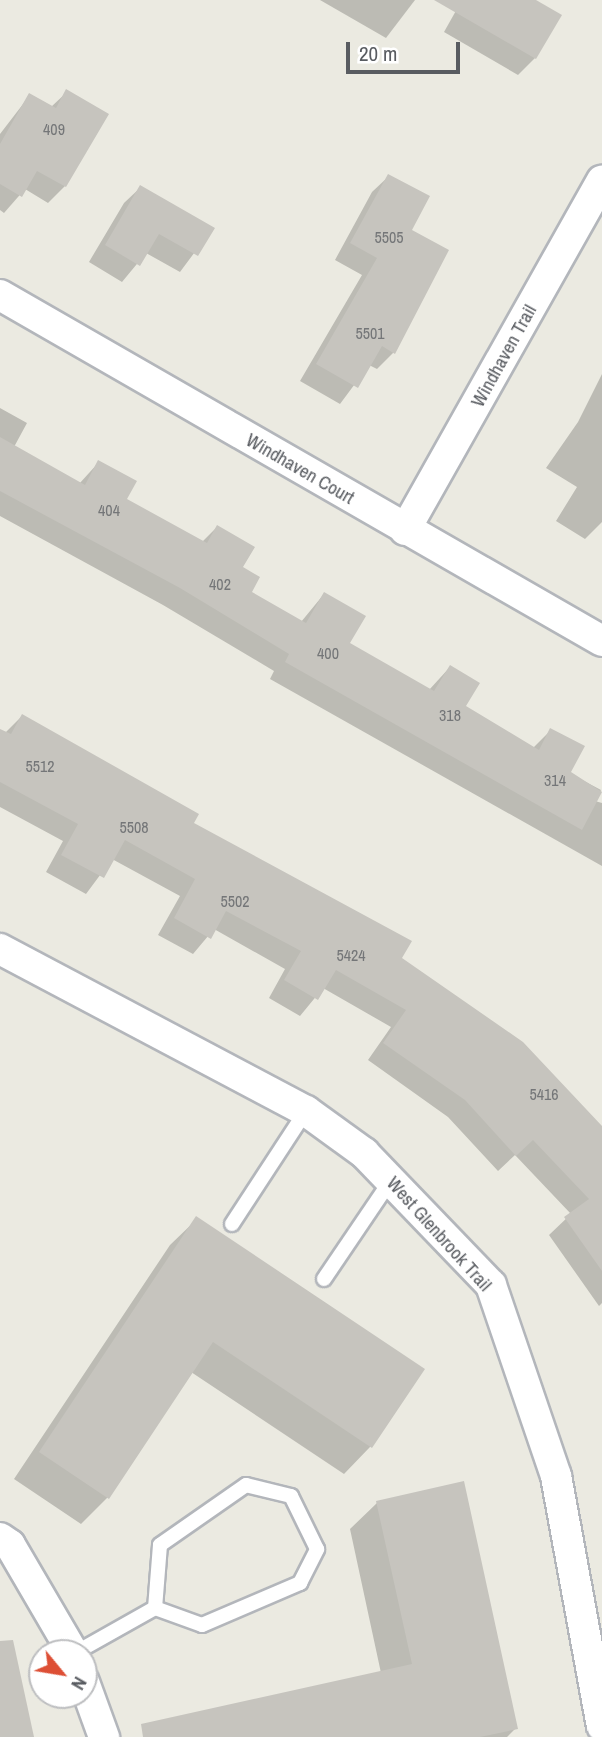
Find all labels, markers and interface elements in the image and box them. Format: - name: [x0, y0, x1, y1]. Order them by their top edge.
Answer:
- scale bar: [350, 28, 464, 72]
- text: 20 m: [359, 39, 397, 68]
- house number: 409: [43, 119, 65, 139]
- house number: 5505: [374, 227, 404, 247]
- street label: Windhaven Trail: [466, 301, 542, 411]
- house number: 5501: [355, 323, 385, 343]
- street label: Windhaven Court: [242, 429, 358, 509]
- house number: 404: [98, 500, 120, 520]
- house number: 402: [209, 574, 231, 594]
- house number: 400: [317, 643, 339, 663]
- house number: 318: [439, 705, 461, 725]
- house number: 5512: [25, 756, 55, 776]
- house number: 314: [544, 770, 566, 790]
- house number: 5508: [119, 817, 149, 837]
- house number: 5502: [220, 891, 250, 911]
- house number: 5424: [336, 945, 366, 965]
- house number: 5416: [529, 1084, 559, 1104]
- street label: West Glenbrook Trail: [382, 1172, 496, 1296]
- north arrow: [28, 1639, 98, 1709]
- text: N: [65, 1672, 94, 1695]

